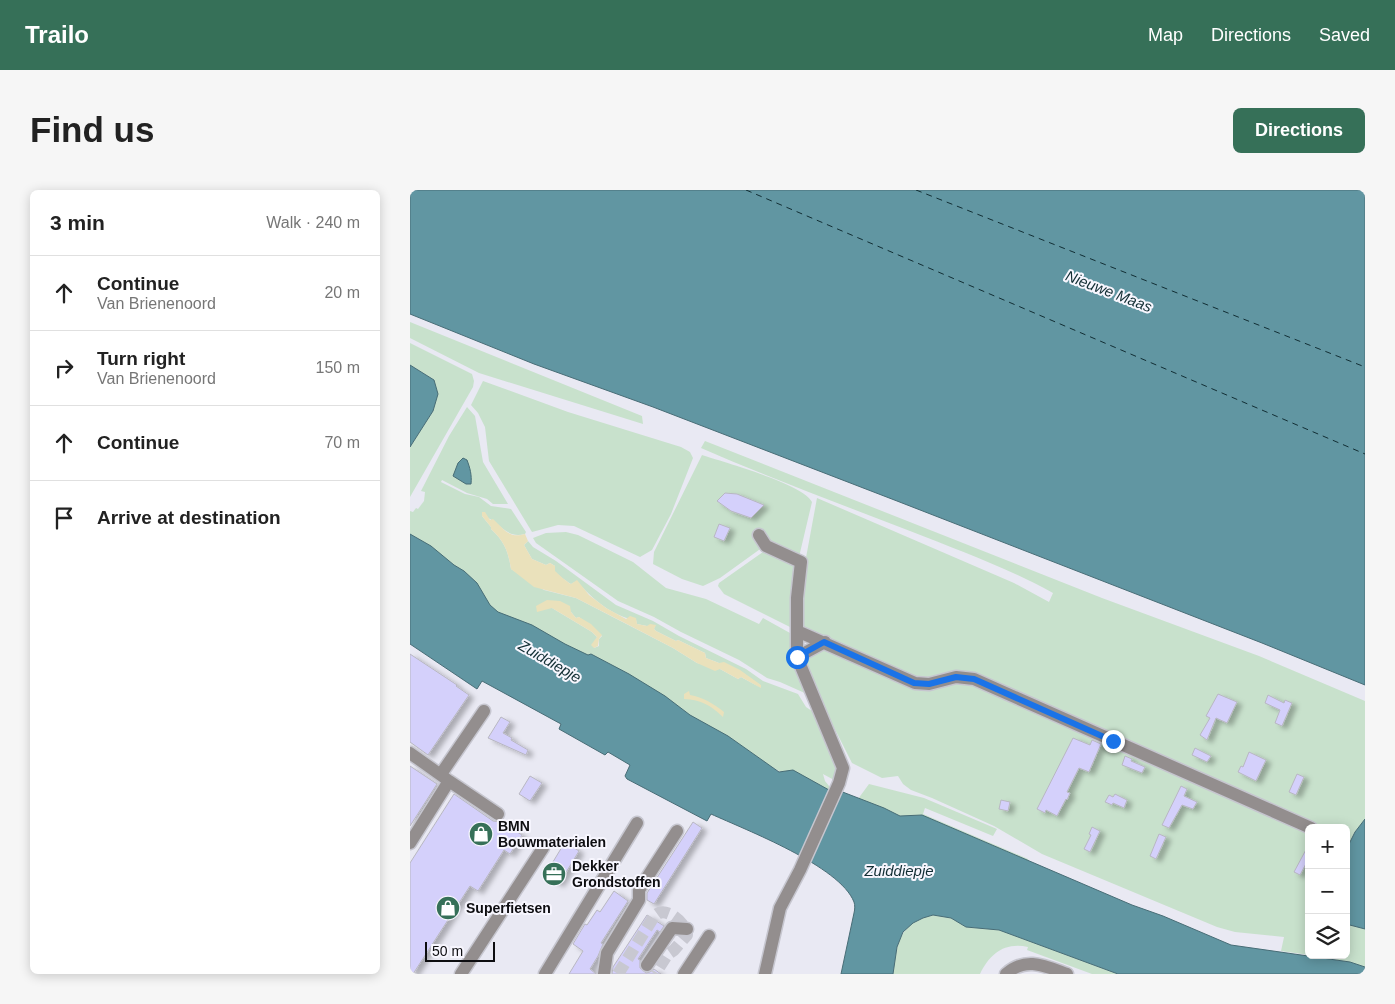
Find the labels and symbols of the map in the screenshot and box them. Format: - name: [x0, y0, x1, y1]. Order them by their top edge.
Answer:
- water label: Nieuwe Maas: [1064, 267, 1155, 315]
- water label: Zuiddiepje: [515, 636, 584, 686]
- route start: [786, 646, 809, 669]
- route end: [1102, 730, 1125, 753]
- place label: BMN Bouwmaterialen: [498, 818, 606, 850]
- shop icon: BMN Bouwmaterialen: [468, 821, 494, 847]
- place label: Dekker Grondstoffen: [572, 858, 661, 890]
- office icon: Dekker Grondstoffen: [541, 861, 567, 887]
- water label: Zuiddiepje: [863, 862, 934, 879]
- shop icon: Superfietsen: [435, 895, 461, 921]
- place label: Superfietsen: [466, 900, 551, 916]
- scale bar: [425, 939, 495, 962]

